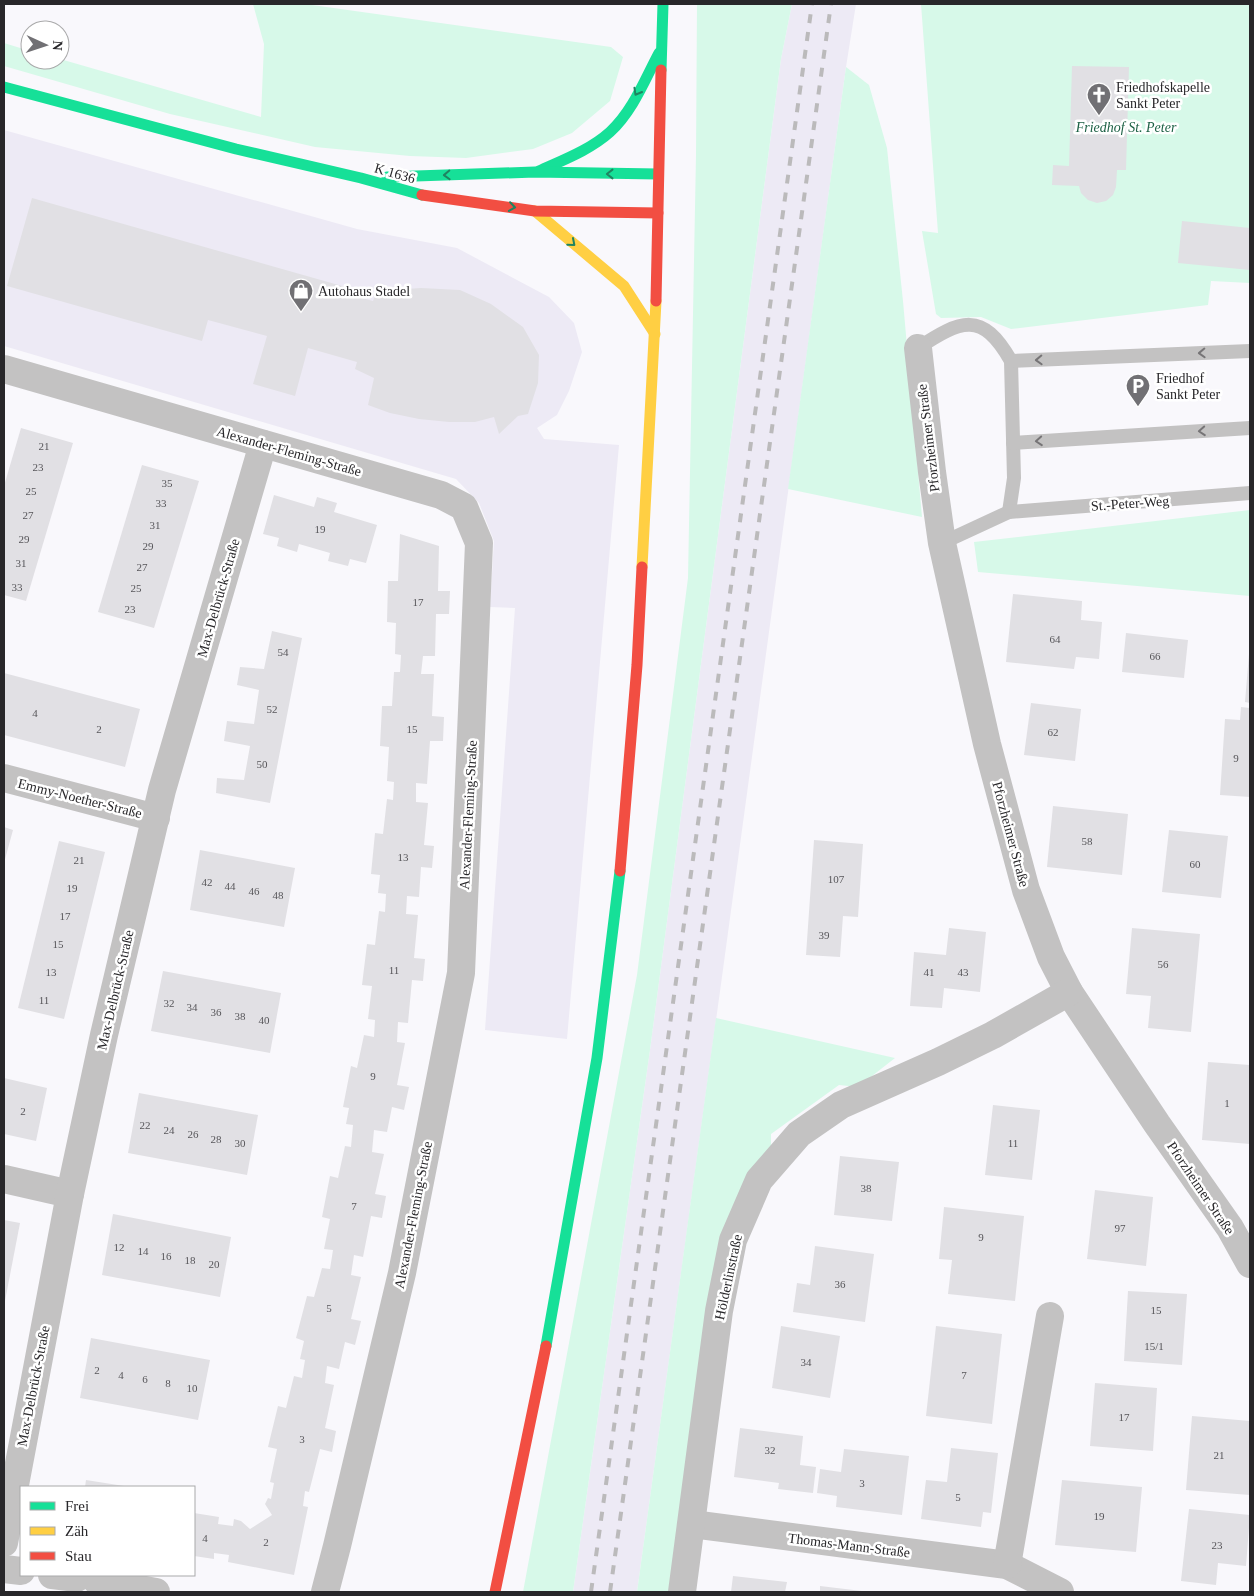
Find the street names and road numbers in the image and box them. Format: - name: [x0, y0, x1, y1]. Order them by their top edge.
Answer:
- street label: K 1636: [373, 161, 417, 186]
- street label: Pforzheimer Straße: [914, 383, 943, 493]
- street label: Alexander-Fleming-Straße: [215, 424, 363, 479]
- street label: St.-Peter-Weg: [1090, 493, 1170, 514]
- street label: Max-Delbrück-Straße: [194, 537, 243, 659]
- street label: Alexander-Fleming-Straße: [457, 740, 480, 890]
- street label: Emmy-Noether-Straße: [16, 776, 143, 821]
- street label: Pforzheimer Straße: [989, 780, 1032, 888]
- street label: Max-Delbrück-Straße: [94, 929, 137, 1052]
- street label: Pforzheimer Straße: [1164, 1139, 1237, 1237]
- street label: Alexander-Fleming-Straße: [392, 1140, 435, 1290]
- street label: Hölderlinstraße: [712, 1233, 745, 1321]
- street label: Max-Delbrück-Straße: [14, 1324, 53, 1448]
- street label: Thomas-Mann-Straße: [787, 1531, 911, 1560]

